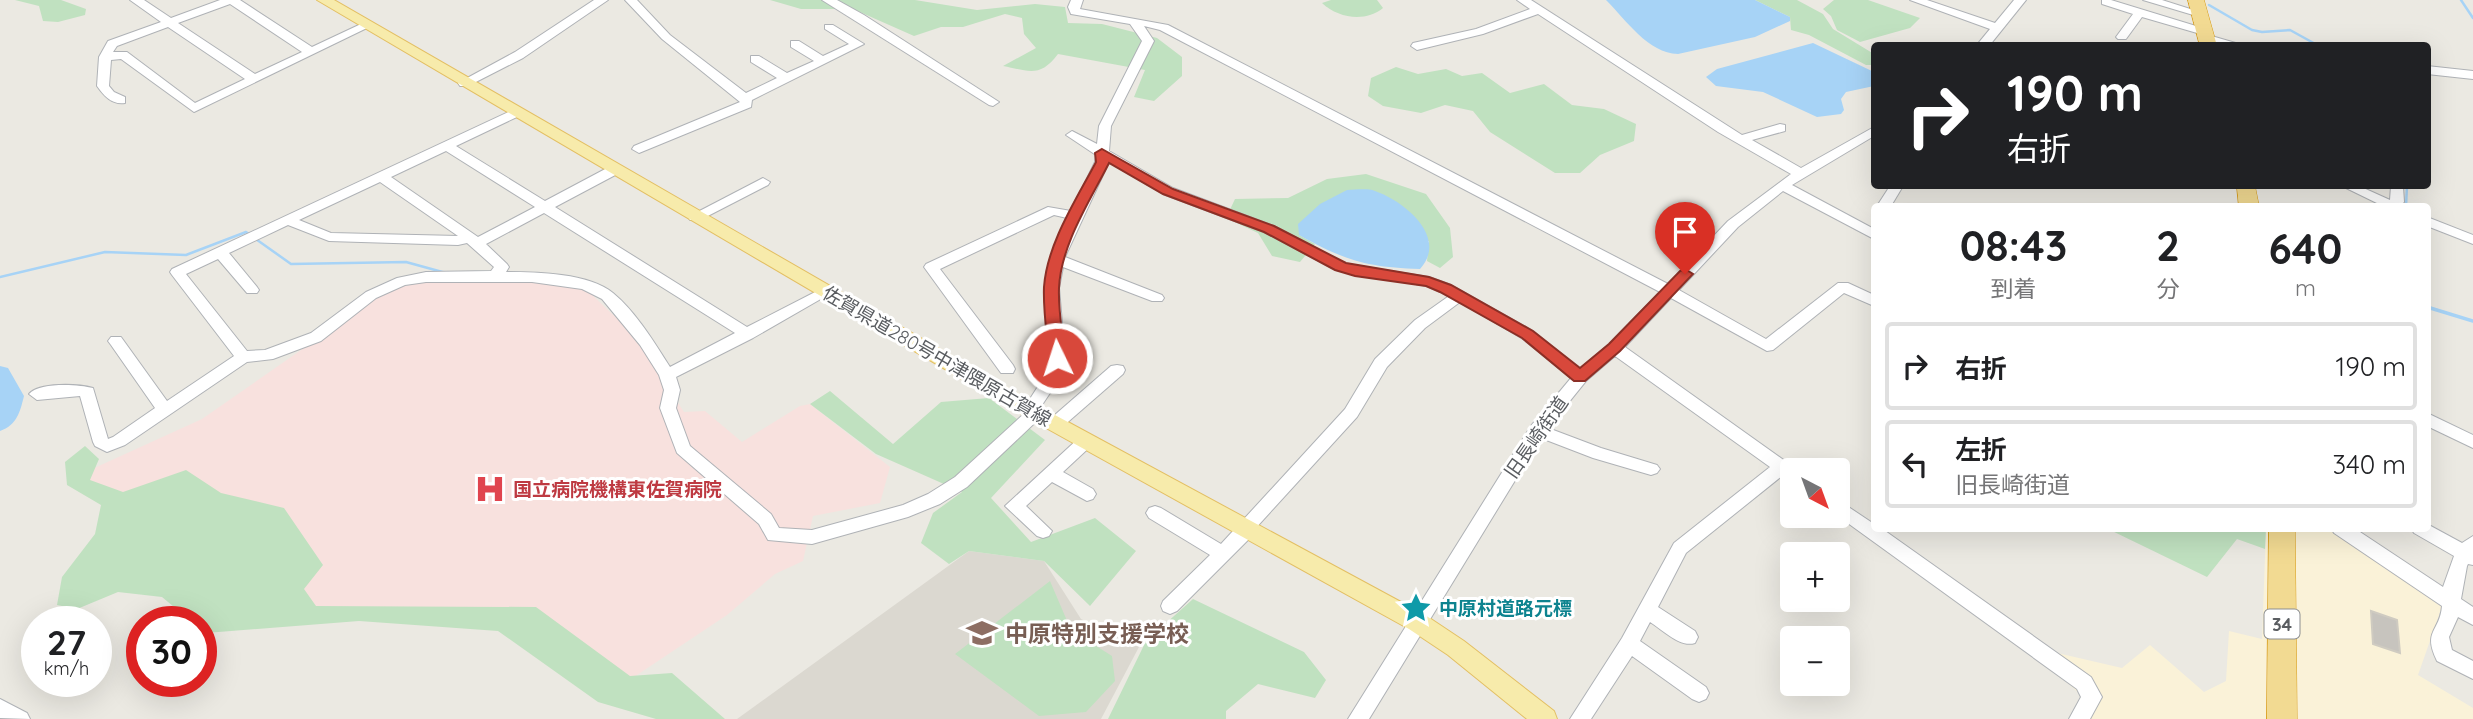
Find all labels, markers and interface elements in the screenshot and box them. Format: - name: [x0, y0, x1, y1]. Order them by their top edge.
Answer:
- text: 190 m: [2007, 62, 2143, 123]
- icon: right: [1892, 70, 1983, 161]
- text: 右折: [2007, 128, 2071, 168]
- pin: [1655, 202, 1715, 274]
- icon: arrive: [1666, 213, 1704, 251]
- text: 08:43: [1960, 219, 2067, 272]
- text: 2: [2156, 219, 2180, 272]
- text: 640: [2269, 222, 2342, 275]
- text: m: [2295, 273, 2316, 302]
- text: 到着: [1990, 274, 2036, 303]
- text: 分: [2156, 274, 2179, 303]
- street label: 佐賀県道280号中津隈原古賀線: [818, 281, 1056, 431]
- position arrow: [1020, 321, 1094, 395]
- icon: right: [1896, 347, 1934, 385]
- text: 190 m: [2336, 350, 2406, 383]
- text: 右折: [1955, 352, 2007, 385]
- street label: 旧長崎街道: [1499, 391, 1573, 483]
- text: 左折: [1955, 433, 2007, 466]
- icon: left: [1896, 445, 1934, 483]
- text: 340 m: [2332, 448, 2406, 481]
- north arrow: [1780, 458, 1850, 528]
- map controls: [1780, 458, 1850, 696]
- text: 旧長崎街道: [1955, 470, 2070, 499]
- hospital icon: 国立病院機構東佐賀病院: [473, 472, 507, 506]
- place label: 国立病院機構東佐賀病院: [513, 477, 722, 501]
- button: +: [1780, 542, 1850, 612]
- place icon: 中原村道路元標: [1399, 591, 1433, 625]
- place label: 中原村道路元標: [1439, 596, 1572, 620]
- speed limit sign: 30: [126, 606, 217, 697]
- road number: 34: [2264, 610, 2300, 638]
- school or university icon: 中原特別支援学校: [965, 616, 999, 650]
- place label: 中原特別支援学校: [1005, 619, 1189, 648]
- text: 27: [47, 620, 86, 664]
- button: −: [1780, 626, 1850, 696]
- text: km/h: [44, 657, 89, 680]

